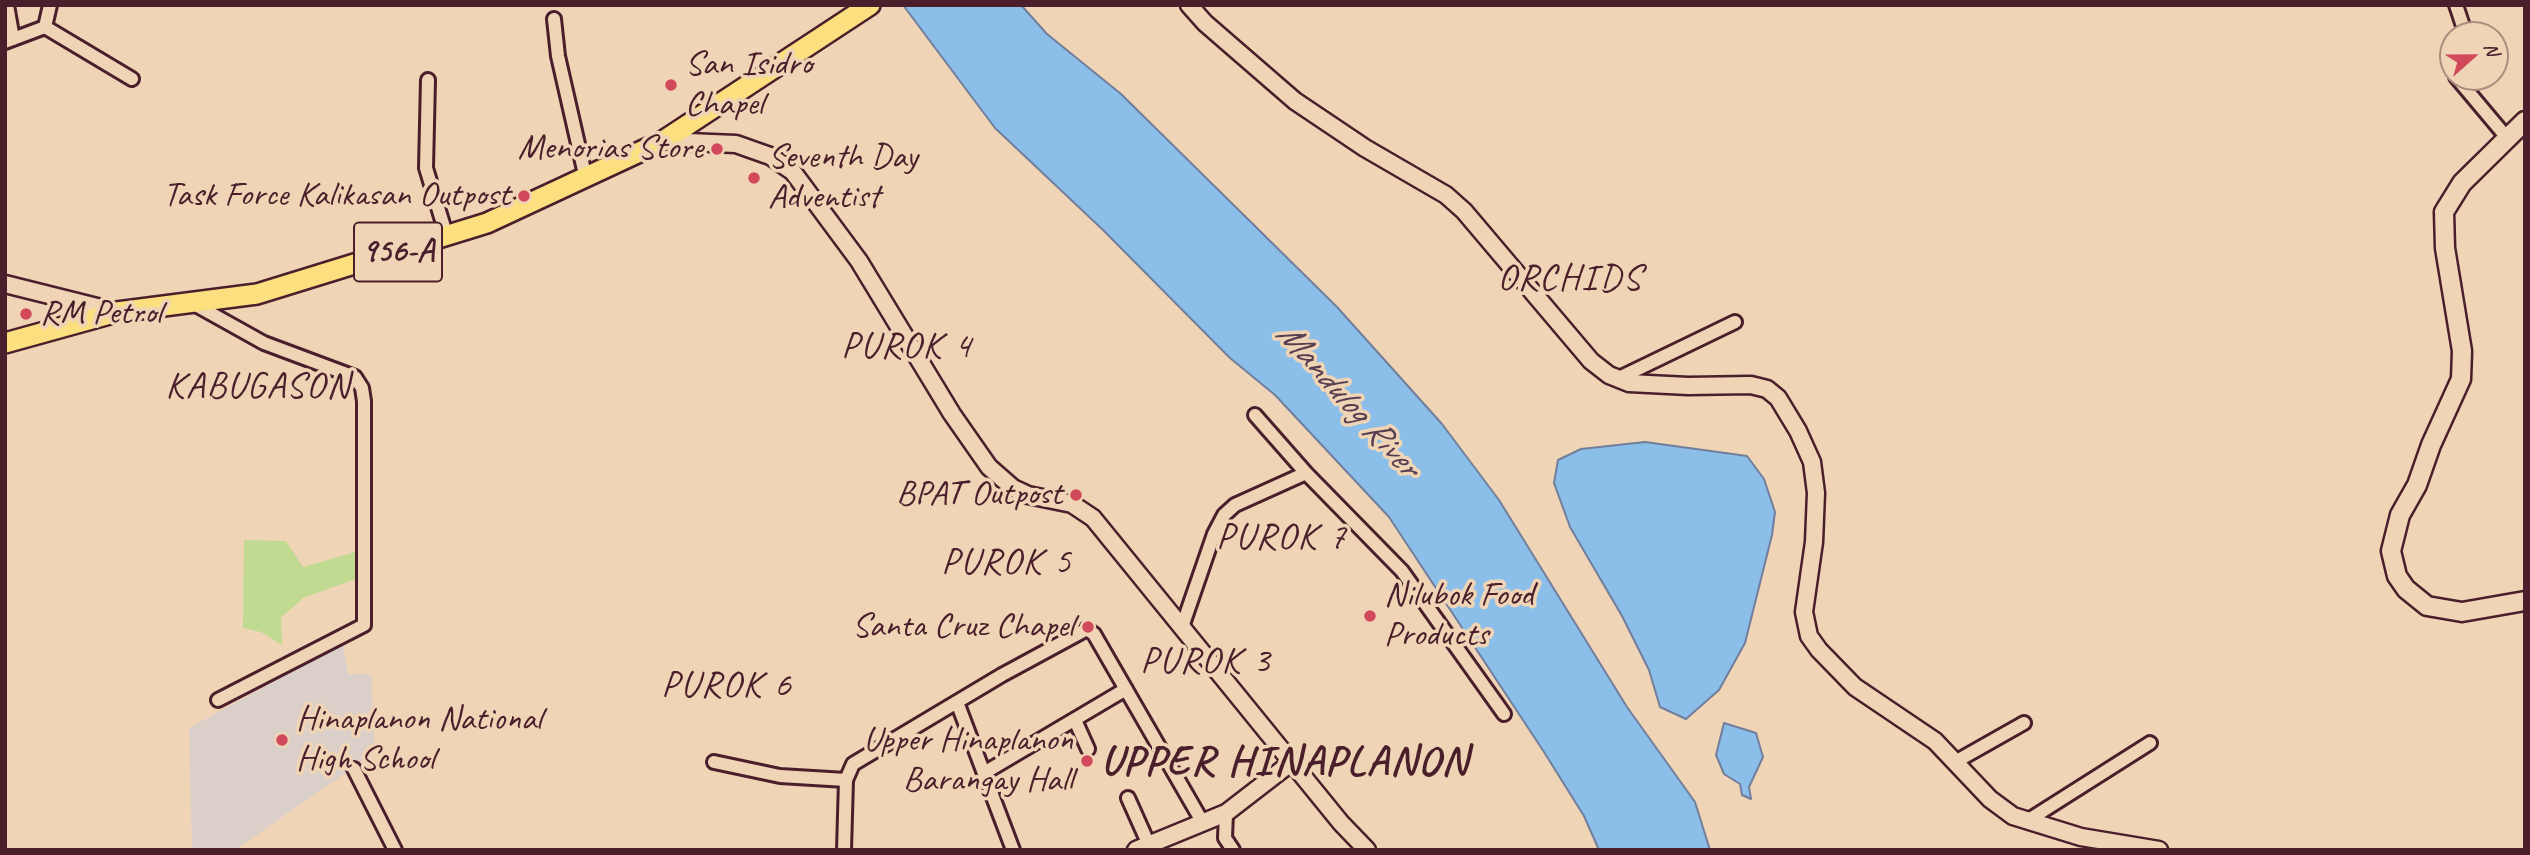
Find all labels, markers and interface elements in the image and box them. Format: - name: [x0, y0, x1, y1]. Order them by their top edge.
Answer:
- north arrow: [2439, 21, 2509, 91]
- text: N: [2478, 39, 2505, 59]
- place label: San Isidro Chapel: [685, 44, 812, 126]
- marker: San Isidro Chapel: [663, 77, 679, 93]
- place label: Menorias Store: [518, 128, 703, 170]
- place label: Seventh Day Adventist: [768, 137, 917, 219]
- marker: Menorias Store: [709, 141, 725, 157]
- marker: Seventh Day Adventist: [746, 170, 762, 186]
- place label: Task Force Kalikasan Outpost: [163, 175, 510, 217]
- marker: Task Force Kalikasan Outpost: [516, 188, 532, 204]
- road number: 956-A: [354, 222, 442, 282]
- district label: ORCHIDS: [1499, 257, 1641, 301]
- place label: RM Petrol: [40, 293, 162, 335]
- marker: RM Petrol: [18, 306, 34, 322]
- water label: Mandulog River: [1266, 313, 1428, 487]
- district label: PUROK 4: [843, 325, 971, 369]
- district label: KABUGASON: [166, 365, 350, 409]
- place label: BPAT Outpost: [896, 474, 1062, 516]
- marker: BPAT Outpost: [1068, 487, 1084, 503]
- district label: PUROK 7: [1218, 516, 1346, 560]
- district label: PUROK 5: [943, 541, 1071, 585]
- place label: Nilubok Food Products: [1384, 575, 1534, 657]
- place label: Santa Cruz Chapel: [852, 606, 1074, 648]
- marker: Nilubok Food Products: [1362, 608, 1378, 624]
- marker: Santa Cruz Chapel: [1080, 619, 1096, 635]
- district label: PUROK 3: [1142, 640, 1270, 684]
- district label: PUROK 6: [663, 664, 791, 708]
- place label: Hinaplanon National High School: [296, 699, 542, 781]
- place label: Upper Hinaplanon Barangay Hall: [863, 720, 1073, 802]
- marker: Hinaplanon National High School: [274, 732, 290, 748]
- district label: UPPER HINAPLANON: [1107, 738, 1463, 788]
- marker: Upper Hinaplanon Barangay Hall: [1079, 753, 1095, 769]

